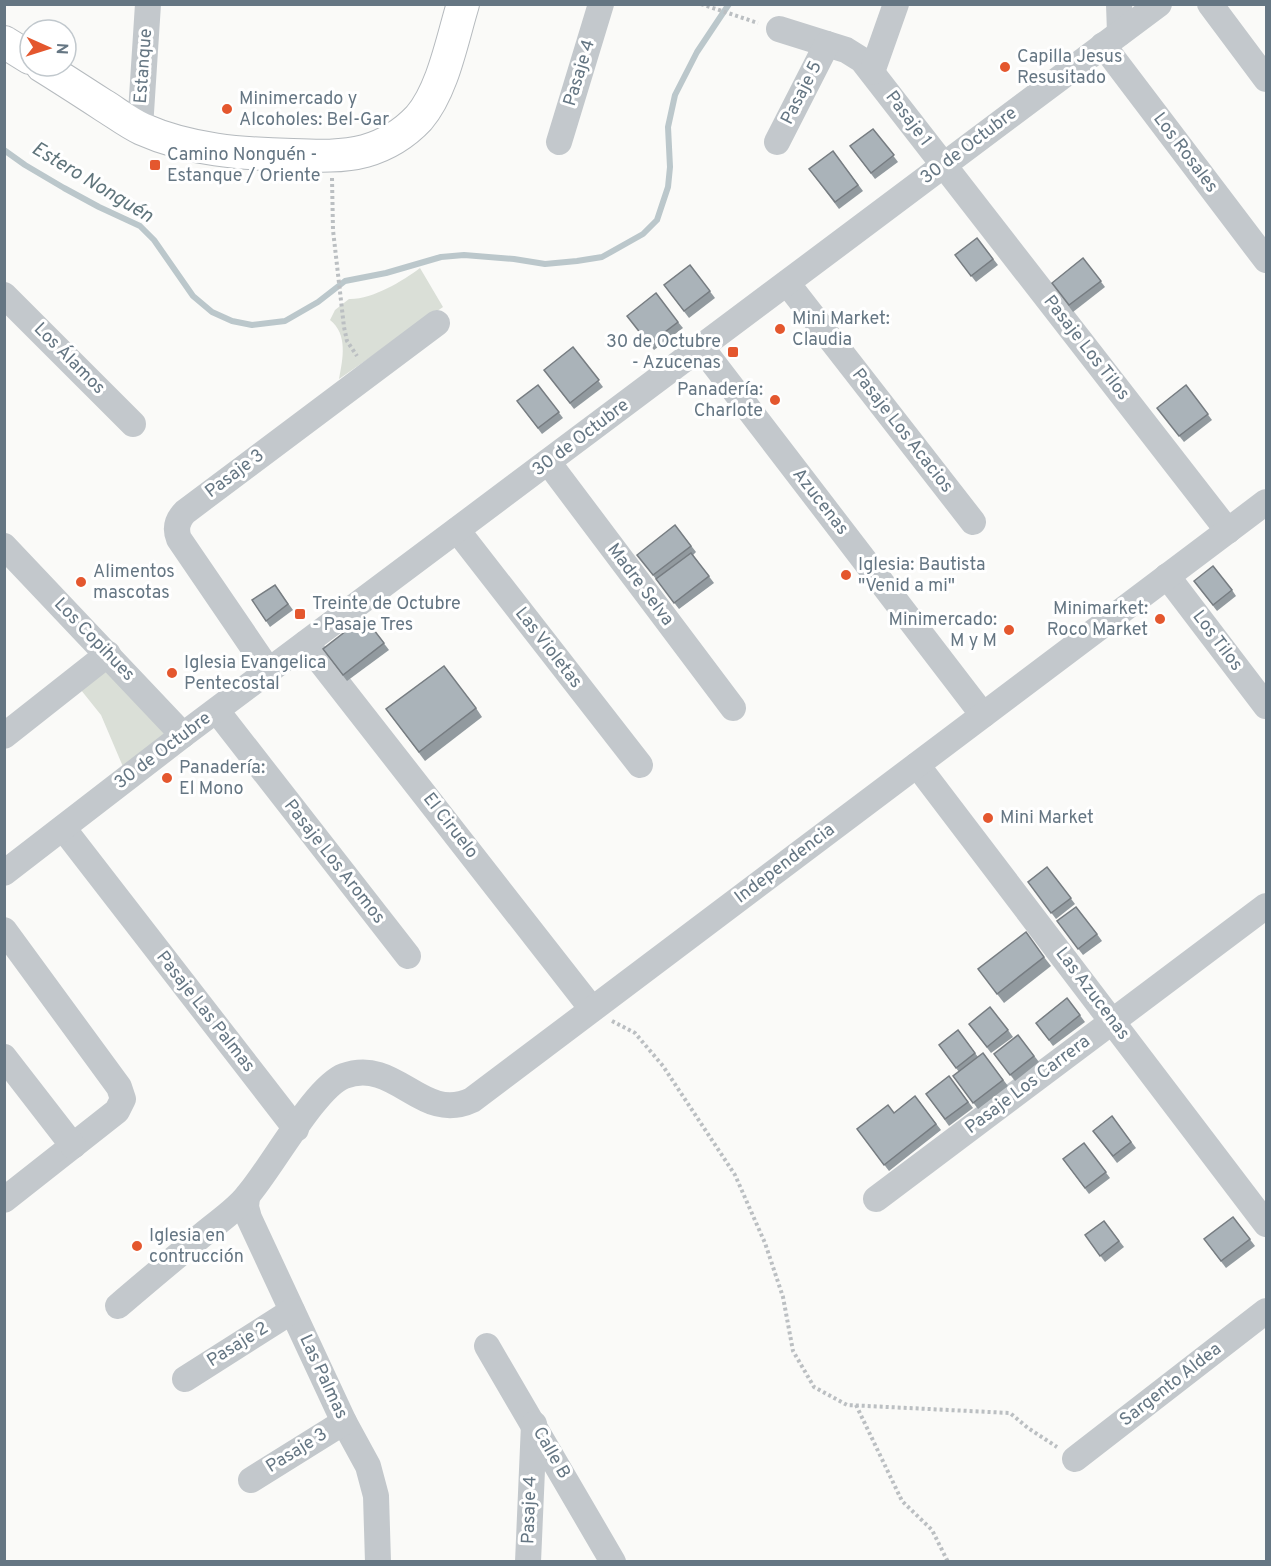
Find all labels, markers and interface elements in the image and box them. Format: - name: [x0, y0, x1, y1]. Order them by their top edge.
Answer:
- north arrow: [18, 18, 78, 78]
- street label: Estanque: [130, 28, 158, 104]
- street label: Pasaje 4: [559, 37, 601, 109]
- text: N: [51, 42, 71, 55]
- place label: Capilla Jesus Resusitado: [1017, 46, 1122, 90]
- street label: Pasaje 5: [776, 57, 828, 129]
- marker: Capilla Jesus Resusitado: [998, 60, 1012, 74]
- street label: Pasaje 1: [880, 87, 936, 151]
- place label: Minimercado y Alcoholes: Bel-Gar: [239, 88, 389, 132]
- marker: Minimercado y Alcoholes: Bel-Gar: [220, 102, 234, 116]
- street label: 30 de Octubre: [916, 102, 1022, 190]
- street label: Los Rosales: [1147, 108, 1223, 198]
- water label: Estero Nonguén: [26, 136, 158, 230]
- place label: Camino Nonguén - Estanque / Oriente: [167, 144, 320, 188]
- marker: Camino Nonguén - Estanque / Oriente: [148, 158, 162, 172]
- street label: Pasaje Los Tilos: [1038, 291, 1134, 405]
- place label: Mini Market: Claudia: [792, 308, 890, 352]
- street label: Los Álamos: [28, 317, 111, 400]
- marker: Mini Market: Claudia: [773, 322, 787, 336]
- place label: 30 de Octubre - Azucenas: [606, 331, 721, 375]
- marker: 30 de Octubre - Azucenas: [726, 345, 740, 359]
- street label: Pasaje Los Acacios: [846, 364, 958, 498]
- place label: Panadería: Charlote: [677, 379, 763, 423]
- marker: Panadería: Charlote: [768, 393, 782, 407]
- street label: 30 de Octubre: [528, 394, 634, 482]
- street label: Pasaje 3: [201, 444, 269, 504]
- street label: Azucenas: [787, 464, 853, 540]
- street label: Madre Selva: [601, 539, 679, 631]
- place label: Iglesia: Bautista "Venid a mi": [858, 554, 985, 598]
- place label: Alimentos mascotas: [93, 561, 175, 605]
- marker: Iglesia: Bautista "Venid a mi": [839, 568, 853, 582]
- marker: Alimentos mascotas: [74, 575, 88, 589]
- street label: Los Copihues: [49, 593, 139, 687]
- place label: Treinte de Octubre - Pasaje Tres: [312, 593, 461, 637]
- place label: Minimarket: Roco Market: [1047, 598, 1148, 642]
- street label: Las Violetas: [509, 603, 587, 693]
- street label: Los Tilos: [1187, 606, 1247, 676]
- marker: Treinte de Octubre - Pasaje Tres: [293, 607, 307, 621]
- place label: Minimercado: M y M: [889, 609, 997, 653]
- marker: Minimarket: Roco Market: [1153, 612, 1167, 626]
- marker: Minimercado: M y M: [1002, 623, 1016, 637]
- place label: Iglesia Evangelica Pentecostal: [184, 652, 326, 696]
- marker: Iglesia Evangelica Pentecostal: [165, 666, 179, 680]
- street label: 30 de Octubre: [110, 707, 216, 795]
- place label: Panadería: El Mono: [179, 757, 265, 801]
- marker: Panadería: El Mono: [160, 771, 174, 785]
- street label: El Ciruelo: [417, 788, 483, 864]
- street label: Pasaje Los Aromos: [278, 795, 390, 929]
- place label: Mini Market: [1000, 807, 1094, 830]
- marker: Mini Market: [981, 811, 995, 825]
- street label: Independencia: [730, 819, 840, 909]
- street label: Las Azucenas: [1050, 943, 1134, 1045]
- street label: Pasaje Las Palmas: [150, 947, 260, 1077]
- street label: Pasaje Los Carrera: [961, 1031, 1095, 1139]
- place label: Iglesia en contrucción: [149, 1225, 244, 1269]
- marker: Iglesia en contrucción: [130, 1239, 144, 1253]
- street label: Pasaje 2: [203, 1317, 273, 1373]
- street label: Las Palmas: [293, 1331, 353, 1423]
- street label: Sargento Aldea: [1115, 1338, 1227, 1432]
- street label: Pasaje 3: [262, 1423, 332, 1479]
- street label: Calle B: [527, 1423, 575, 1483]
- street label: Pasaje 4: [517, 1475, 543, 1545]

